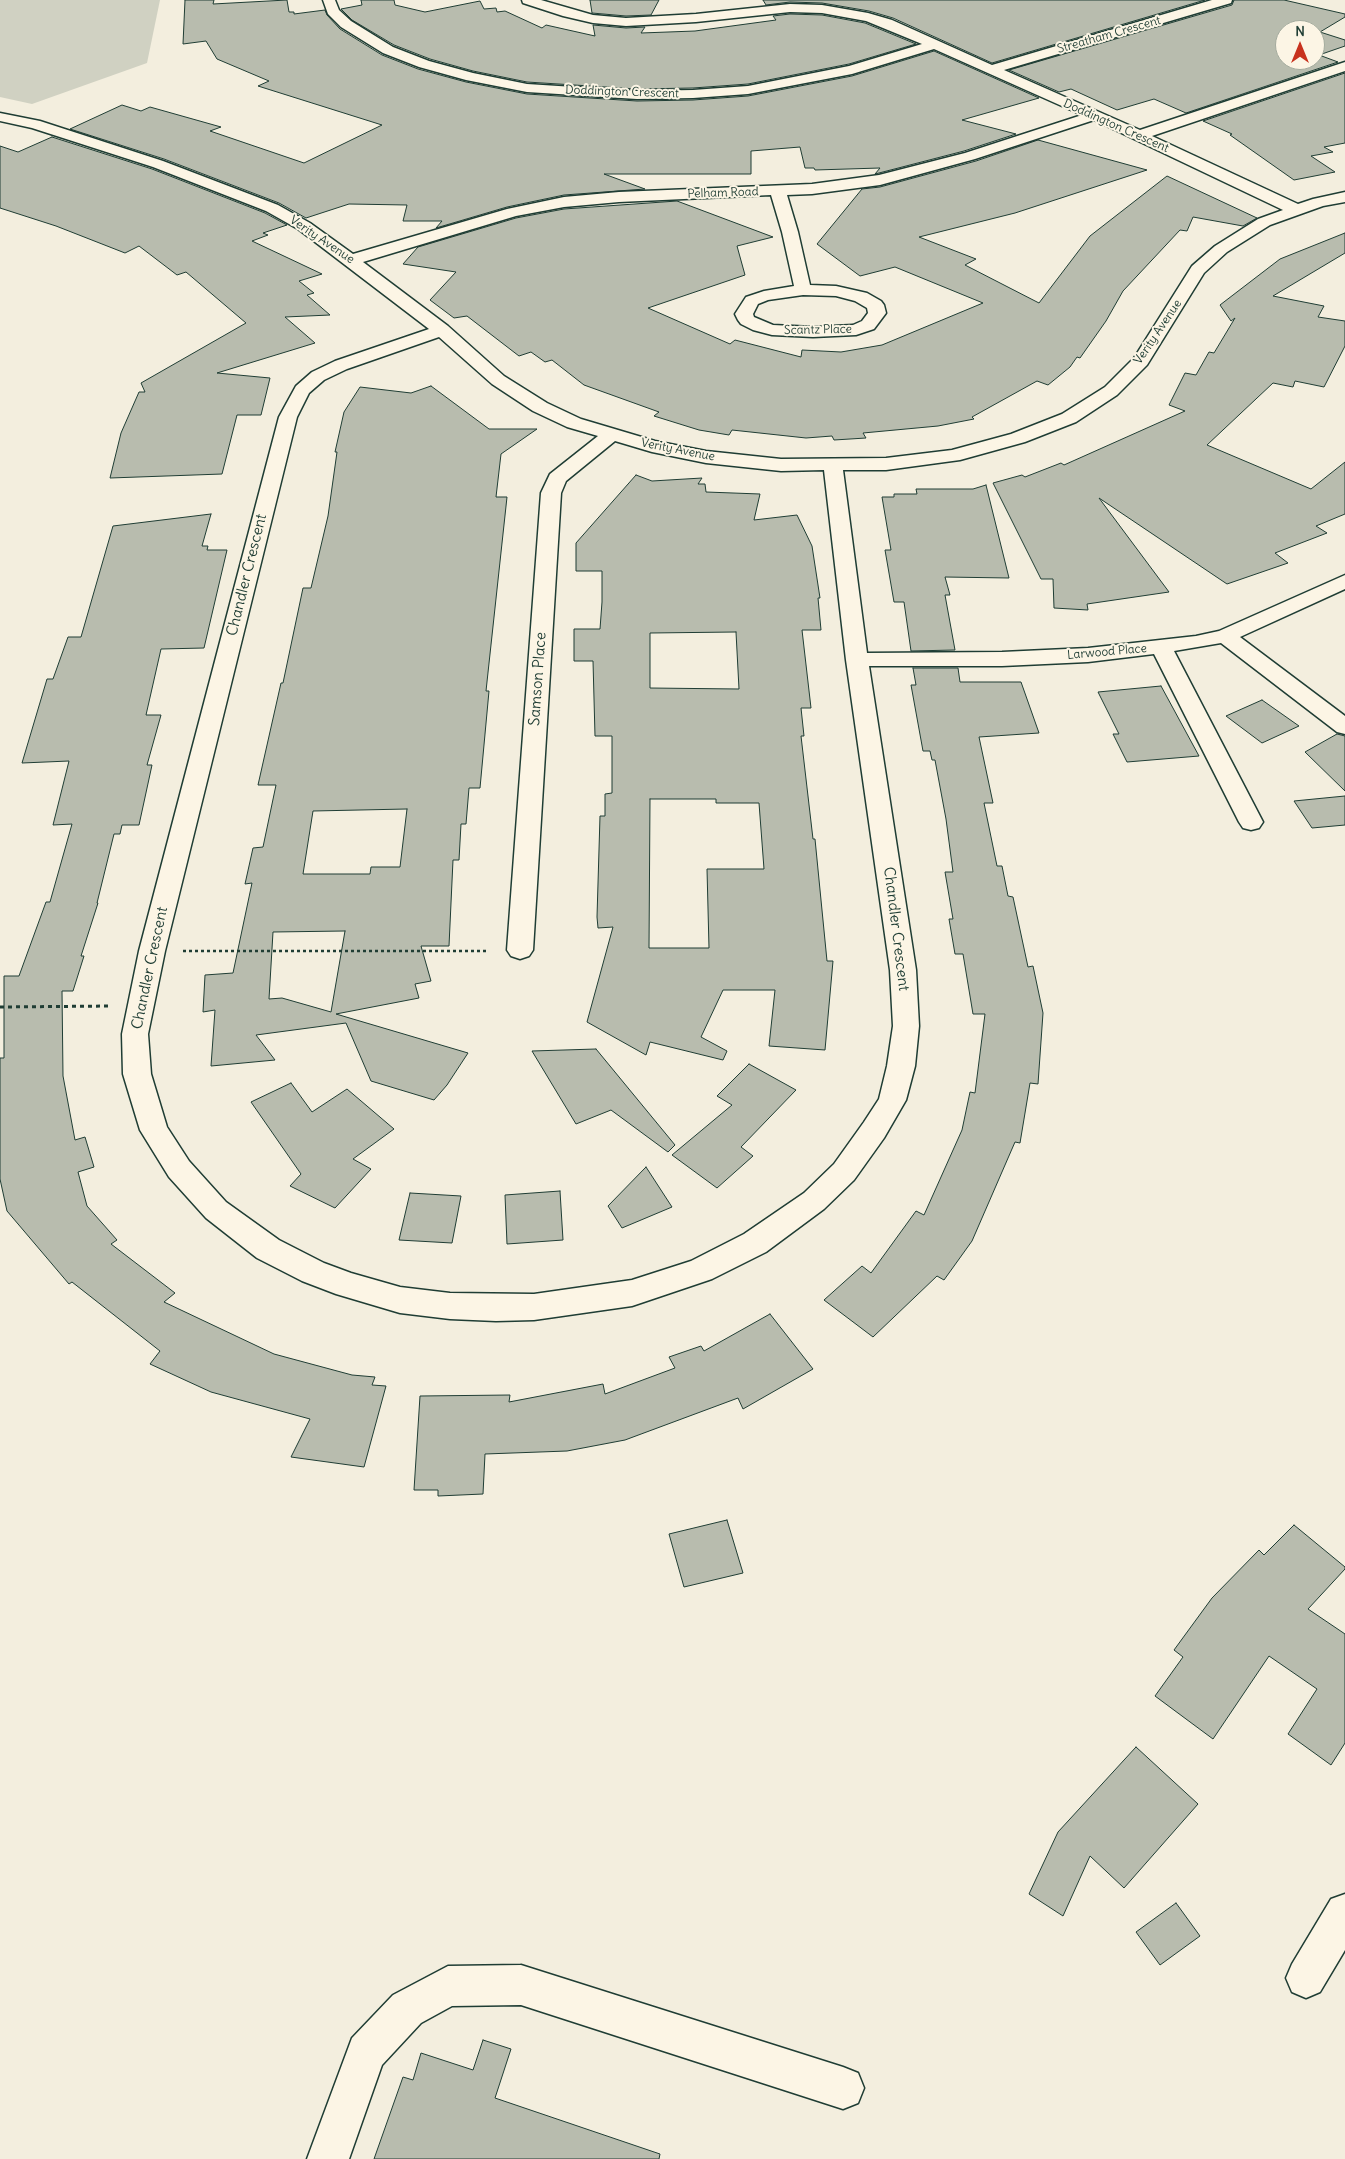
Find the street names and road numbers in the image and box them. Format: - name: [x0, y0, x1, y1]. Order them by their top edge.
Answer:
- street label: Streatham Crescent: [1056, 13, 1162, 57]
- street label: Doddington Crescent: [565, 83, 679, 101]
- street label: Doddington Crescent: [1061, 96, 1171, 156]
- street label: Pelham Road: [687, 185, 759, 201]
- street label: Verity Avenue: [287, 213, 357, 267]
- street label: Verity Avenue: [1131, 297, 1185, 367]
- street label: Scantz Place: [784, 322, 852, 338]
- street label: Verity Avenue: [640, 436, 716, 464]
- street label: Chandler Crescent: [223, 512, 271, 638]
- street label: Samson Place: [526, 632, 550, 726]
- street label: Larwood Place: [1066, 641, 1148, 663]
- street label: Chandler Crescent: [879, 866, 913, 992]
- street label: Chandler Crescent: [128, 905, 172, 1031]

